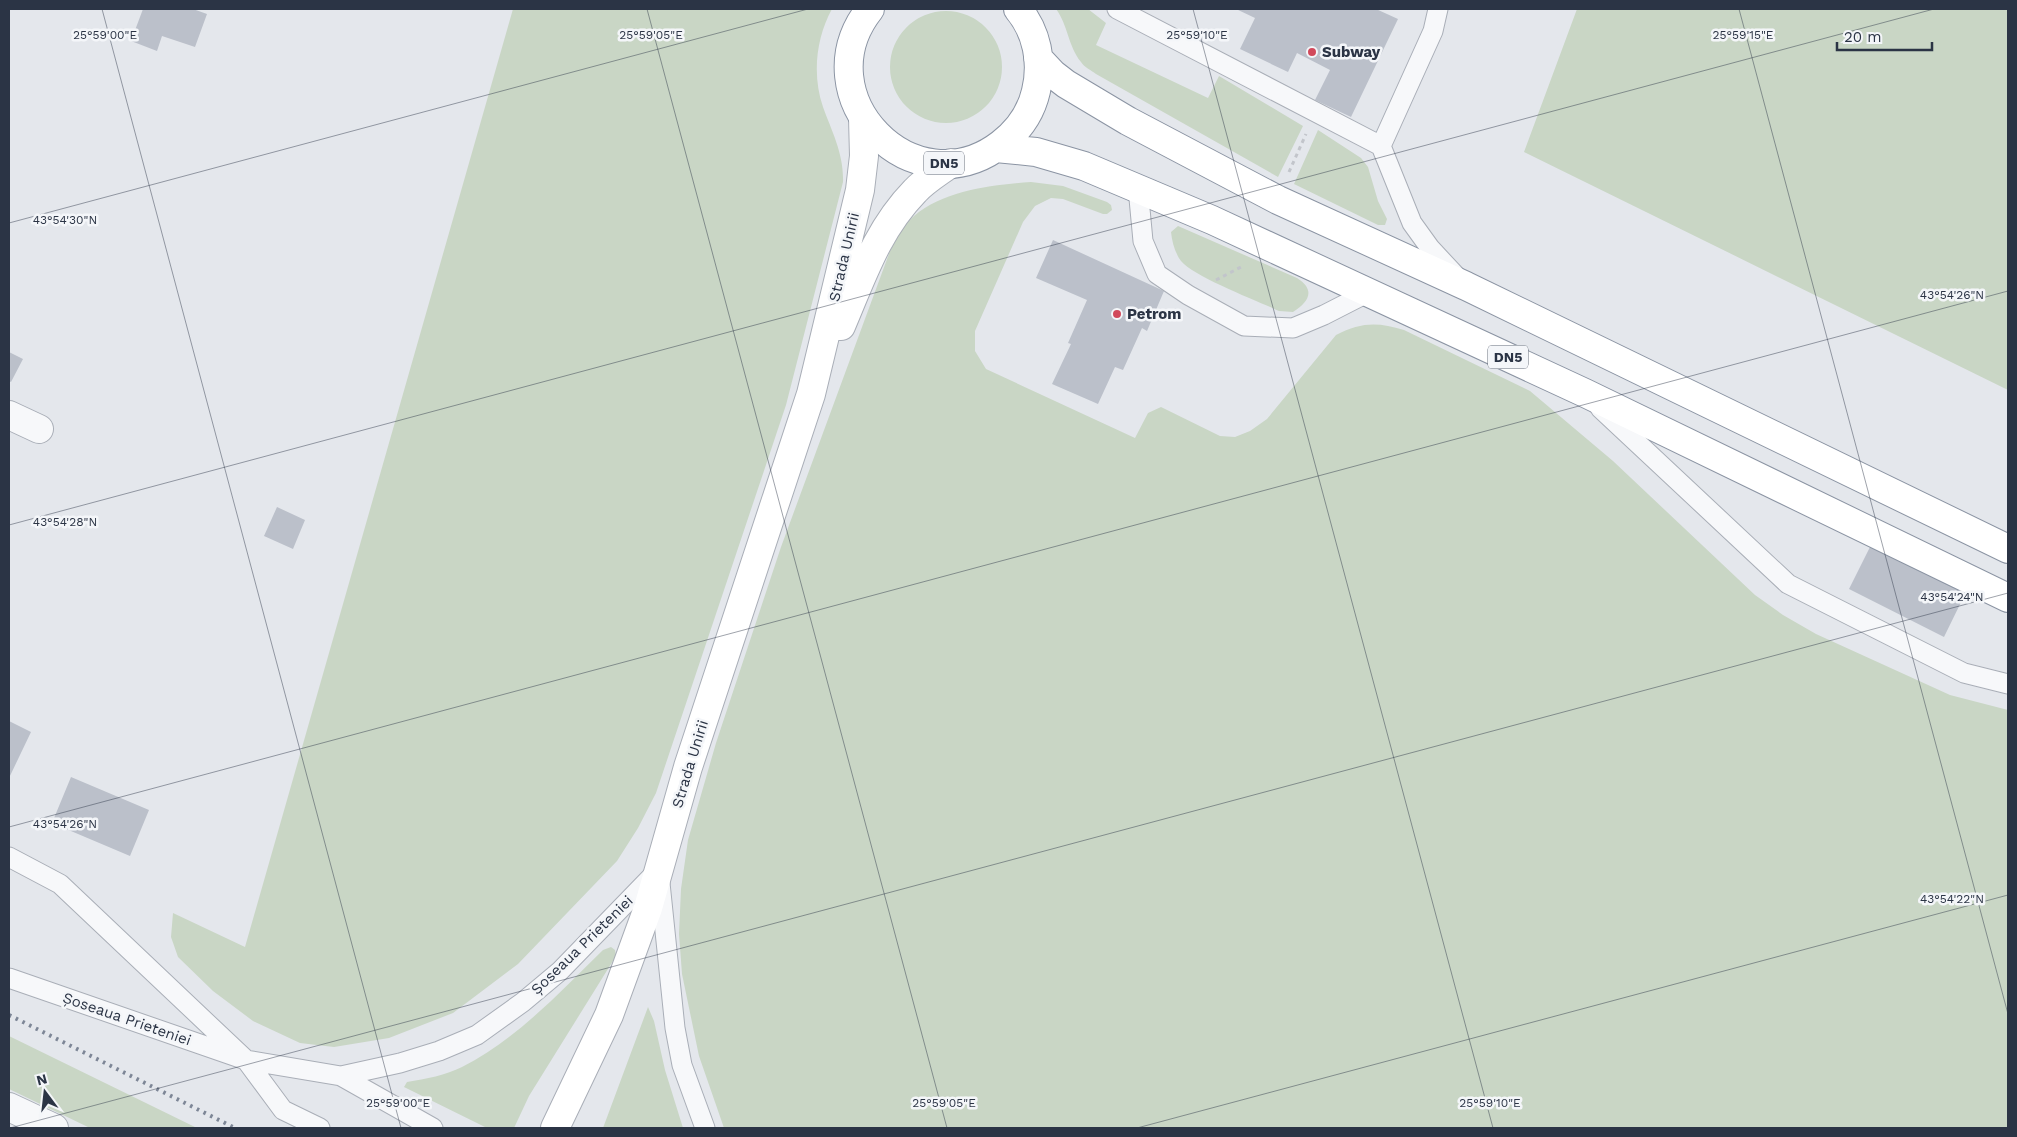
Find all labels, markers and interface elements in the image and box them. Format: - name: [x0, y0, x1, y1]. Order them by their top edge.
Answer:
- scale bar: [1837, 20, 1932, 52]
- text: 25°59'00"E: [73, 28, 137, 42]
- text: 25°59'05"E: [619, 28, 683, 42]
- text: 25°59'10"E: [1166, 28, 1228, 42]
- text: 25°59'15"E: [1713, 28, 1774, 42]
- text: 20 m: [1844, 28, 1882, 46]
- place label: Subway: [1322, 43, 1381, 61]
- marker: Subway: [1306, 46, 1318, 58]
- road number: DN5: [924, 152, 964, 174]
- street label: Strada Unirii: [825, 211, 863, 303]
- text: 43°54'30"N: [33, 213, 97, 227]
- text: 43°54'26"N: [1920, 288, 1984, 302]
- place label: Petrom: [1127, 305, 1181, 323]
- marker: Petrom: [1111, 308, 1123, 320]
- road number: DN5: [1488, 346, 1528, 368]
- text: 43°54'28"N: [33, 515, 97, 529]
- text: 43°54'24"N: [1920, 590, 1984, 604]
- street label: Strada Unirii: [668, 718, 712, 810]
- text: 43°54'26"N: [33, 817, 97, 831]
- street label: Șoseaua Prieteniei: [527, 892, 637, 998]
- text: 43°54'22"N: [1920, 892, 1984, 906]
- street label: Șoseaua Prieteniei: [60, 989, 194, 1049]
- north arrow: [20, 1067, 70, 1117]
- text: N: [35, 1070, 49, 1089]
- text: 25°59'00"E: [366, 1096, 430, 1110]
- text: 25°59'05"E: [912, 1096, 976, 1110]
- text: 25°59'10"E: [1459, 1096, 1521, 1110]

